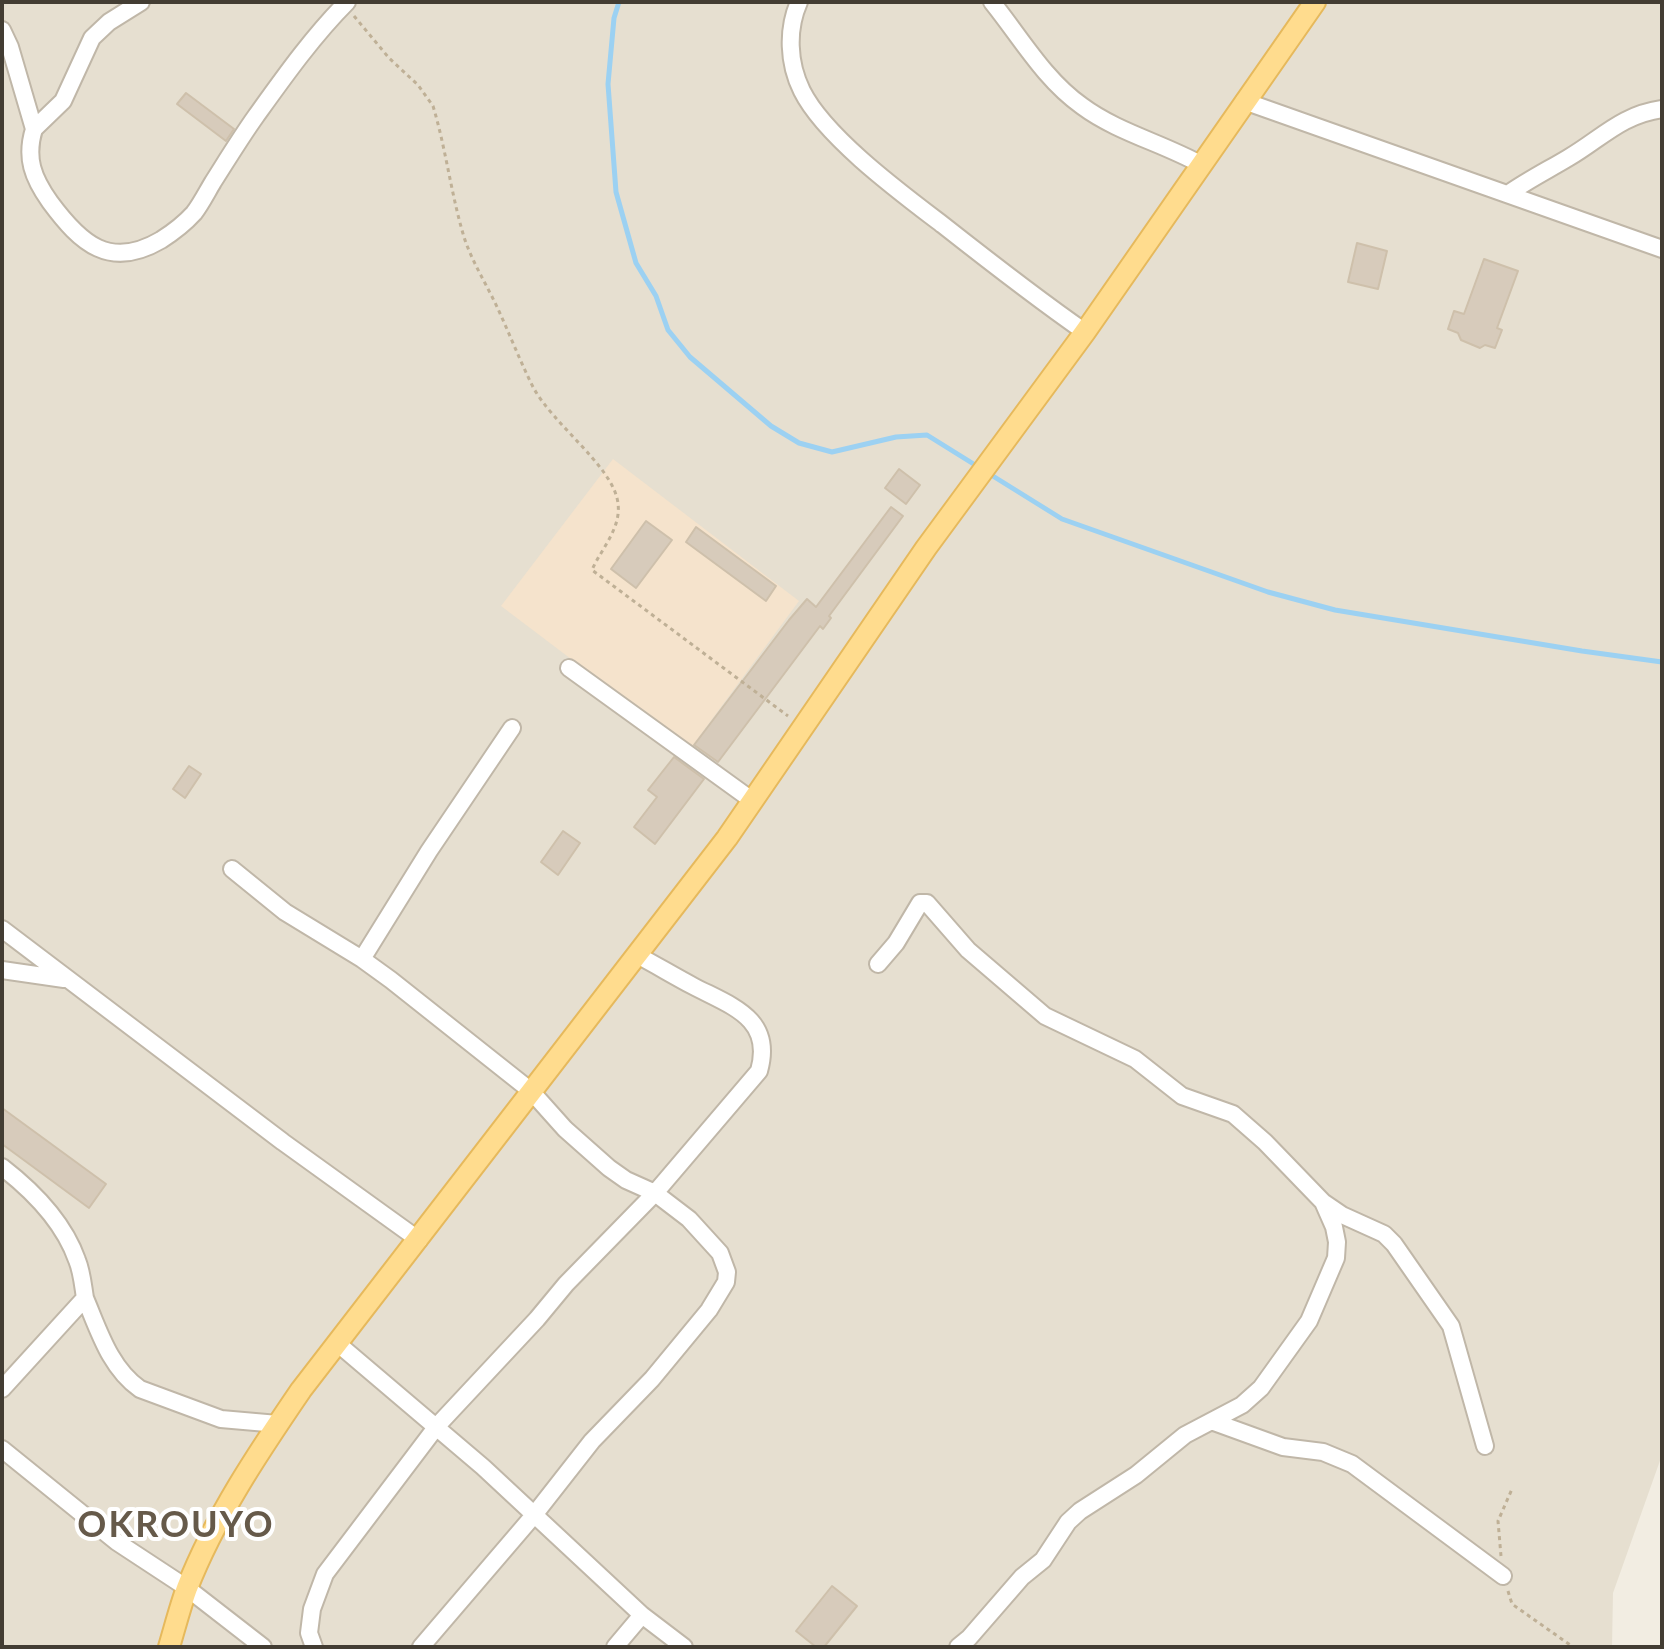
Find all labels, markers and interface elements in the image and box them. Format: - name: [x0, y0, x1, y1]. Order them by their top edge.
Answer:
- district label: OKROUYO: [77, 1503, 275, 1547]

